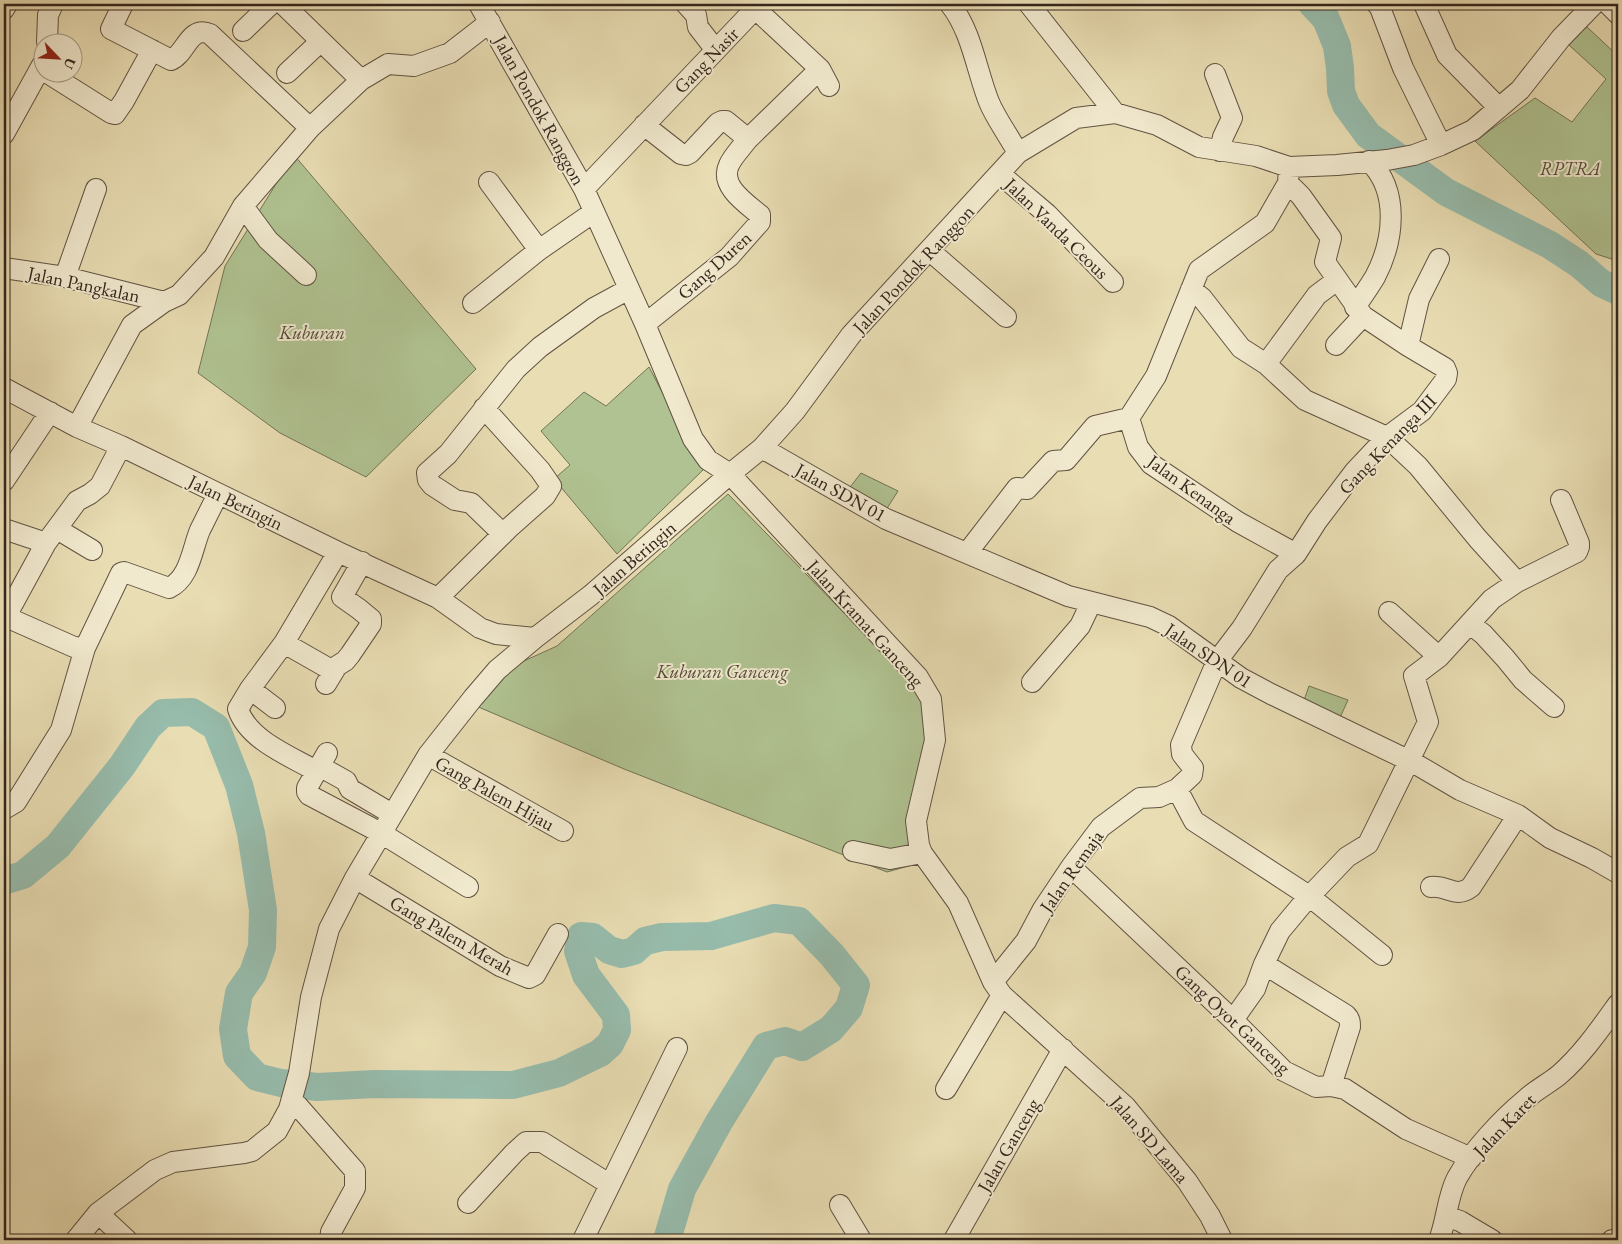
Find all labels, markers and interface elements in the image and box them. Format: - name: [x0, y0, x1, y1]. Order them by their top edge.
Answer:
- street label: Gang Nasir: [668, 21, 745, 99]
- street label: Jalan Pondok Ranggon: [487, 29, 591, 190]
- north arrow: [32, 32, 82, 82]
- text: U: [59, 55, 80, 73]
- park label: RPTRA: [1539, 156, 1601, 181]
- street label: Jalan Vanda Ceous: [998, 171, 1114, 285]
- street label: Jalan Pondok Ranggon: [846, 200, 980, 341]
- street label: Gang Duren: [672, 225, 757, 305]
- street label: Jalan Pangkalan: [24, 260, 142, 309]
- park label: Kuburan: [278, 320, 345, 345]
- street label: Gang Kenanga III: [1333, 388, 1442, 500]
- street label: Jalan Kenanga: [1141, 448, 1241, 530]
- street label: Jalan SDN 01: [789, 456, 891, 528]
- street label: Jalan Beringin: [182, 468, 287, 536]
- street label: Jalan Beringin: [586, 515, 681, 603]
- street label: Jalan Kramat Ganceng: [800, 553, 930, 693]
- street label: Jalan SDN 01: [1159, 616, 1257, 694]
- park label: Kuburan Ganceng: [655, 659, 789, 684]
- street label: Gang Palem Hijau: [430, 750, 559, 837]
- street label: Jalan Remaja: [1033, 825, 1109, 919]
- street label: Gang Palem Merah: [385, 890, 518, 981]
- street label: Gang Oyot Ganceng: [1169, 959, 1296, 1080]
- street label: Jalan Karet: [1466, 1088, 1541, 1164]
- street label: Jalan SD Lama: [1103, 1089, 1195, 1189]
- street label: Jalan Ganceng: [970, 1093, 1046, 1199]

